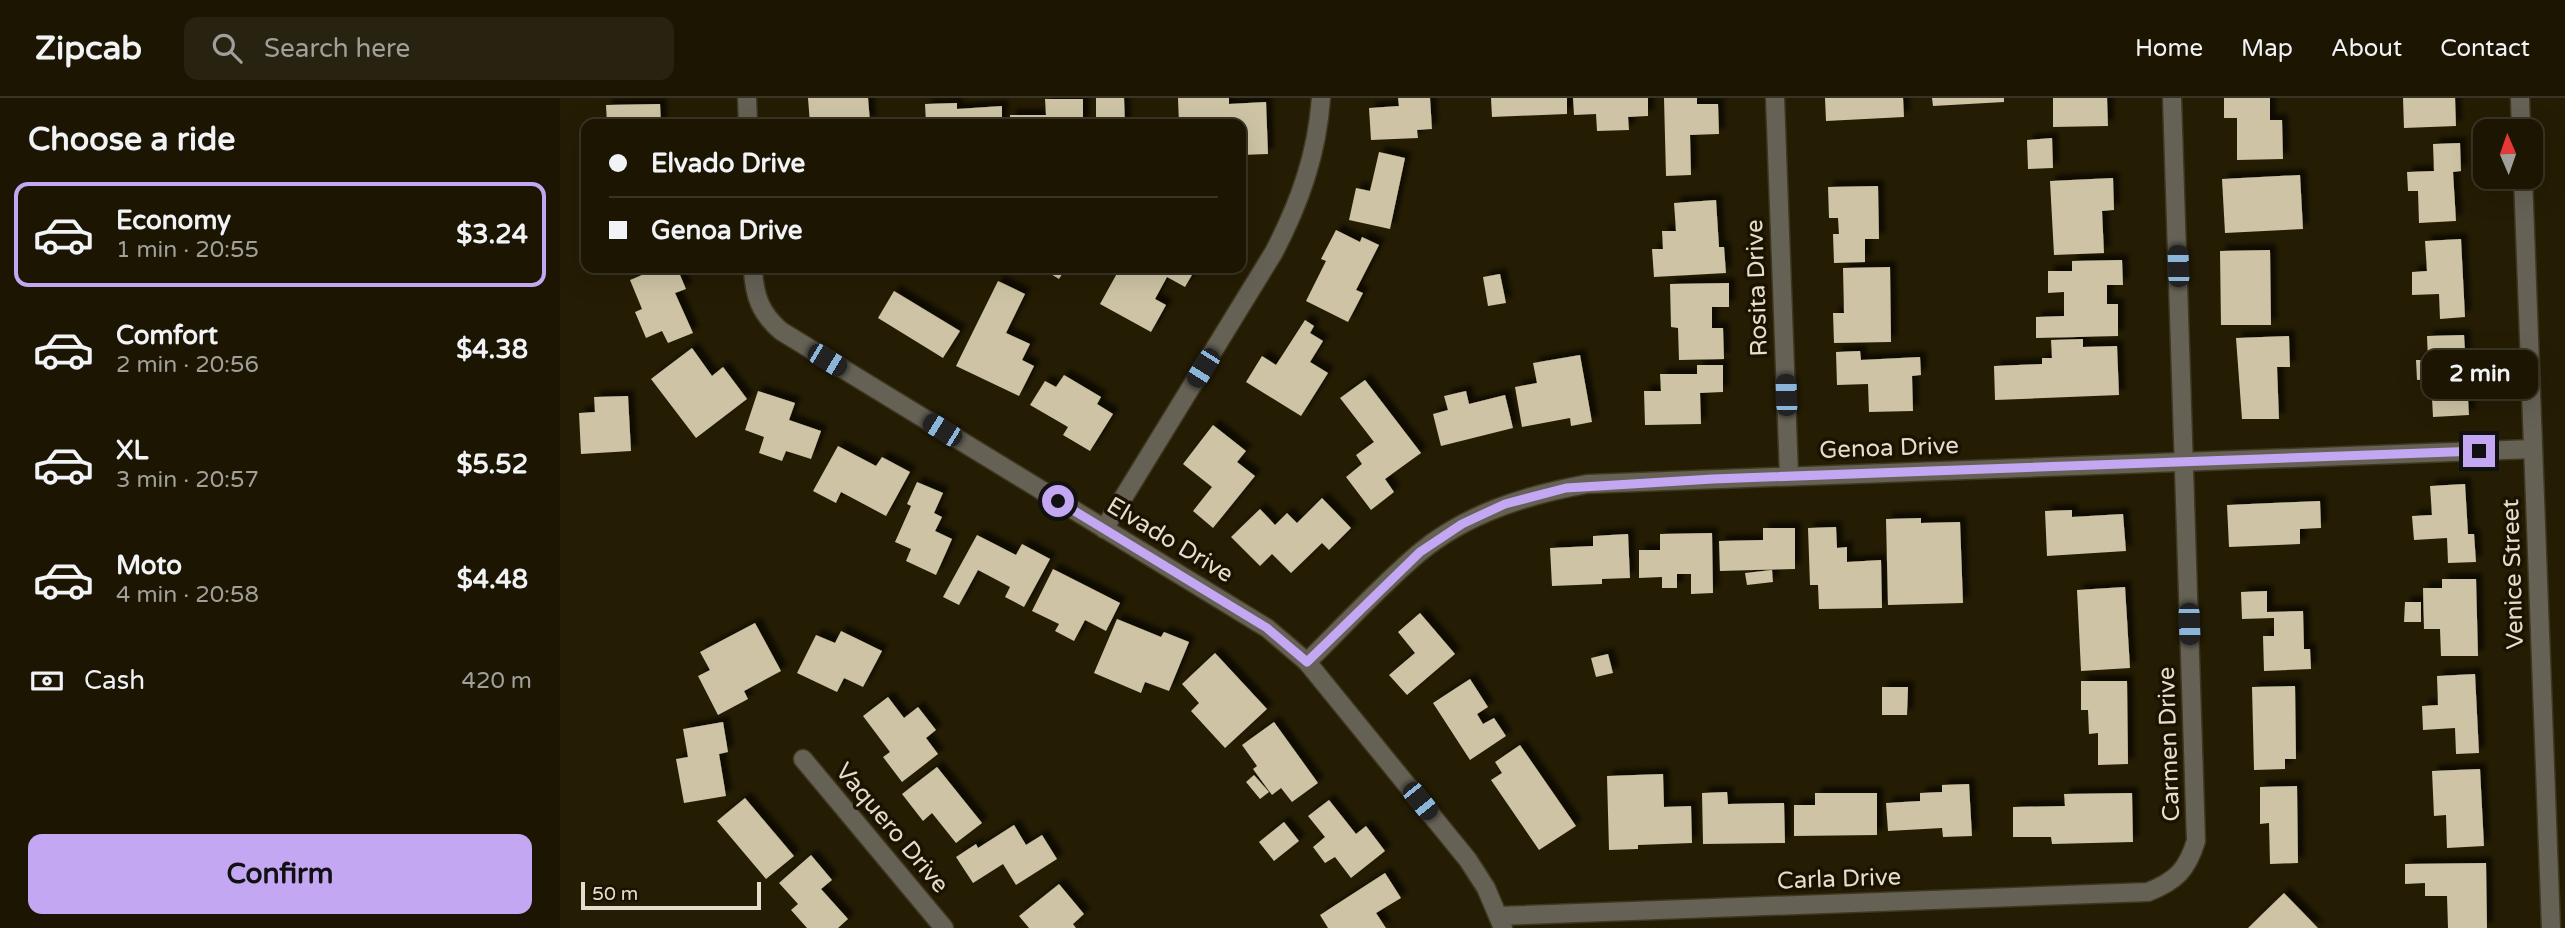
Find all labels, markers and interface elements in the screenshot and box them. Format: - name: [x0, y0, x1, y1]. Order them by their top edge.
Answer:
- search box: [184, 17, 674, 80]
- text: Zipcab: [35, 29, 142, 68]
- icon: search: [208, 29, 246, 67]
- text: Search here: [264, 33, 410, 64]
- text: Home: [2135, 34, 2203, 63]
- text: Map: [2241, 34, 2293, 63]
- text: About: [2331, 34, 2402, 63]
- text: Contact: [2440, 34, 2530, 63]
- north arrow: [2473, 119, 2543, 189]
- map controls: [2473, 119, 2543, 189]
- text: Choose a ride: [28, 121, 235, 159]
- text: Elvado Drive: [651, 148, 805, 179]
- icon: car: [32, 203, 95, 266]
- text: Economy: [116, 205, 231, 236]
- text: Genoa Drive: [651, 215, 802, 246]
- text: $3.24: [456, 219, 528, 250]
- street label: Rosita Drive: [1740, 219, 1774, 357]
- text: 1 min · 20:55: [116, 236, 259, 264]
- car: [2167, 245, 2190, 287]
- icon: car: [32, 318, 95, 381]
- text: Comfort: [116, 320, 218, 351]
- text: $4.38: [456, 334, 528, 365]
- car: [804, 340, 851, 380]
- car: [1183, 345, 1224, 391]
- callout: 2 min: [2421, 350, 2537, 398]
- text: 2 min · 20:56: [116, 351, 259, 379]
- text: 2 min: [2449, 360, 2511, 388]
- car: [1775, 374, 1798, 416]
- car: [919, 410, 966, 450]
- street label: Genoa Drive: [1819, 431, 1959, 465]
- icon: car: [32, 433, 95, 496]
- text: XL: [116, 435, 148, 466]
- route end: [2463, 435, 2495, 467]
- text: $5.52: [456, 449, 528, 480]
- text: 3 min · 20:57: [116, 466, 259, 494]
- route start: [1042, 485, 1074, 517]
- street label: Elvado Drive: [1101, 491, 1239, 589]
- street label: Venice Street: [2496, 498, 2530, 650]
- icon: car: [32, 548, 95, 611]
- text: Moto: [116, 550, 182, 581]
- text: $4.48: [457, 564, 528, 595]
- text: 4 min · 20:58: [116, 581, 259, 609]
- car: [2178, 603, 2201, 645]
- icon: cash: [28, 662, 66, 700]
- text: Cash: [84, 665, 145, 696]
- street label: Carmen Drive: [2152, 666, 2186, 822]
- text: 420 m: [462, 667, 532, 695]
- street label: Vaquero Drive: [829, 757, 955, 899]
- car: [1399, 778, 1442, 824]
- button: Confirm: [28, 834, 532, 914]
- street label: Carla Drive: [1776, 862, 1902, 896]
- scale bar: [581, 879, 761, 911]
- text: 50 m: [592, 883, 638, 905]

